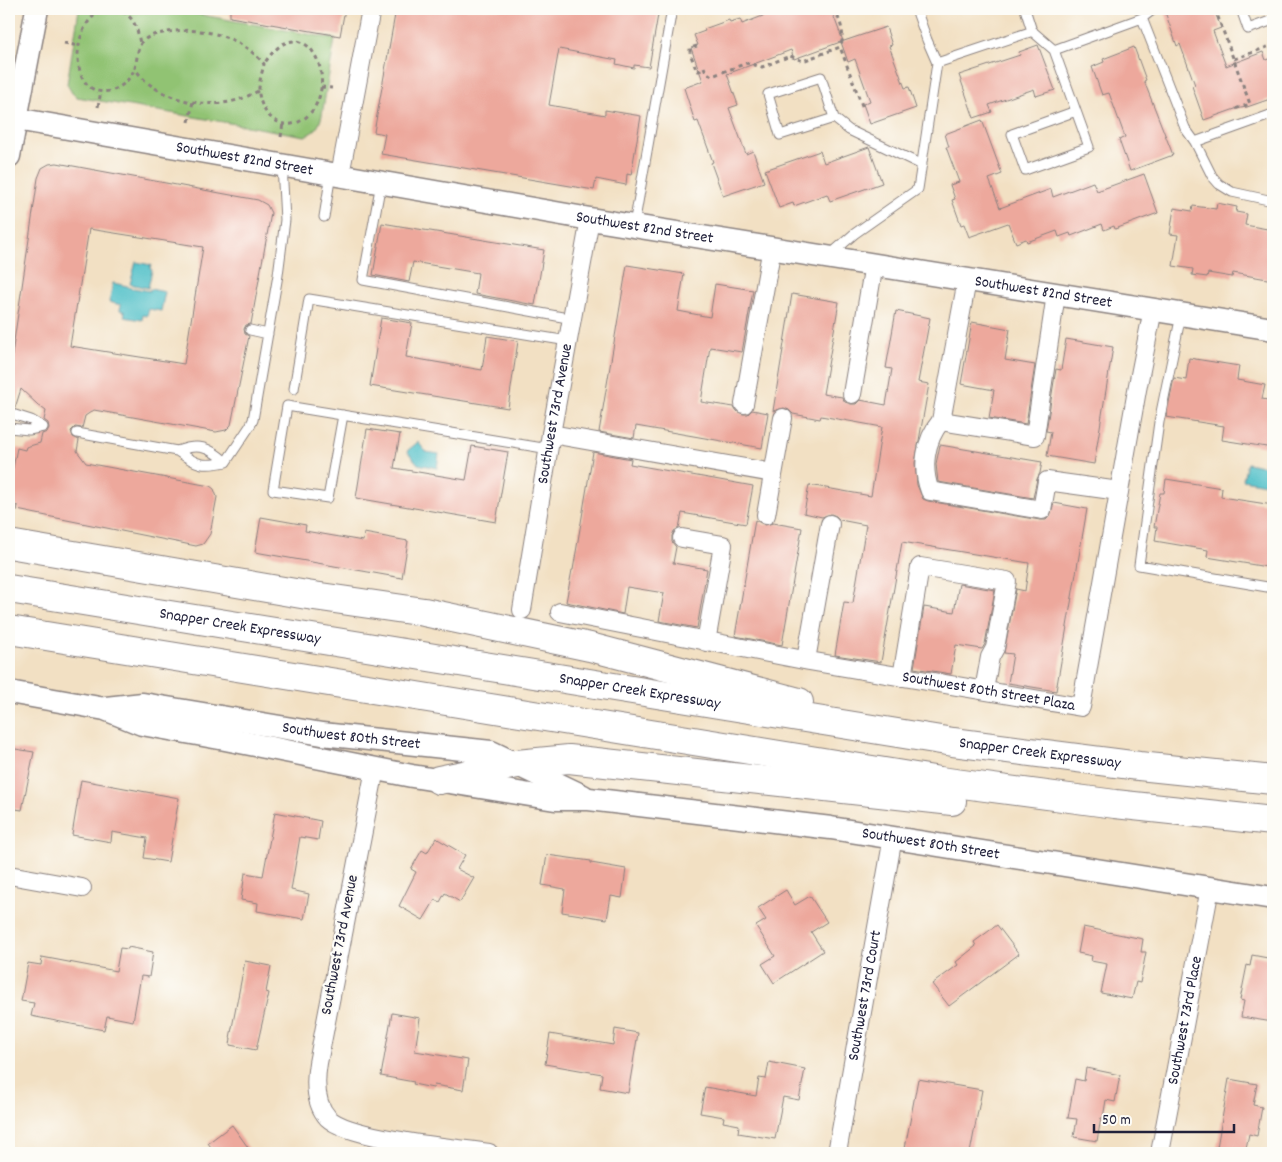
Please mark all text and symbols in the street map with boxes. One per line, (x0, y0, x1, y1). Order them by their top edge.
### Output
street label: Southwest 82nd Street (174, 136, 315, 182)
street label: Southwest 82nd Street (574, 205, 715, 250)
street label: Southwest 82nd Street (973, 270, 1114, 314)
street label: Southwest 73rd Avenue (531, 342, 579, 486)
street label: Snapper Creek Expressway (158, 602, 323, 651)
street label: Southwest 80th Street Plaza (901, 665, 1077, 717)
street label: Snapper Creek Expressway (557, 667, 723, 716)
street label: Southwest 80th Street (280, 716, 422, 756)
street label: Snapper Creek Expressway (958, 731, 1123, 775)
street label: Southwest 80th Street (860, 822, 1001, 866)
street label: Southwest 73rd Avenue (315, 873, 365, 1017)
street label: Southwest 73rd Court (842, 928, 888, 1063)
street label: Southwest 73rd Place (1162, 954, 1208, 1087)
scale bar (1094, 1102, 1234, 1134)
text: 50 m (1102, 1110, 1131, 1132)

